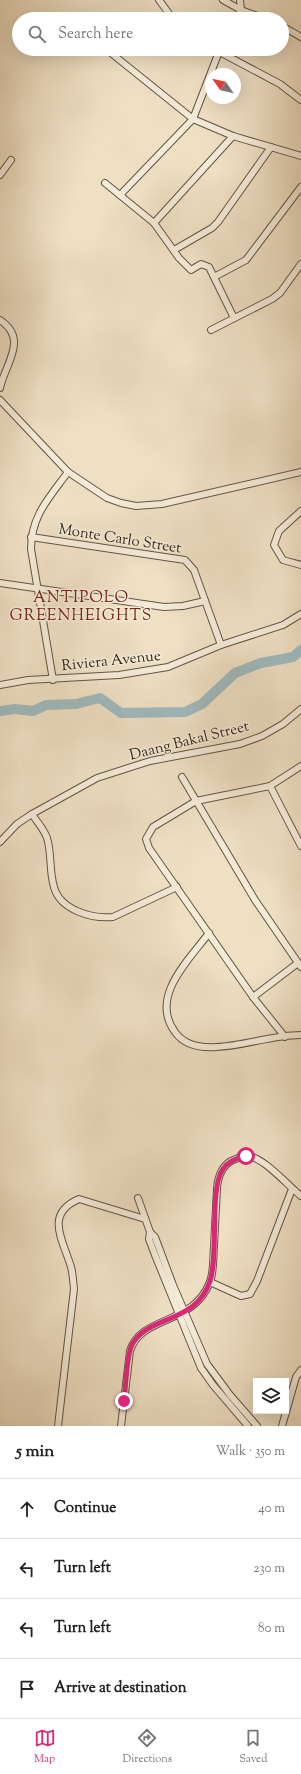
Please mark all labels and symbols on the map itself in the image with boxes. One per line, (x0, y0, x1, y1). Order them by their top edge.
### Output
north arrow (205, 68, 241, 104)
street label: Monte Carlo Street (57, 519, 183, 560)
district label: ANTIPOLO GREENHEIGHTS (10, 587, 152, 628)
street label: Riviera Avenue (60, 646, 162, 677)
street label: Daang Bakal Street (127, 716, 251, 766)
route start (237, 1147, 255, 1165)
route end (115, 1392, 133, 1410)

